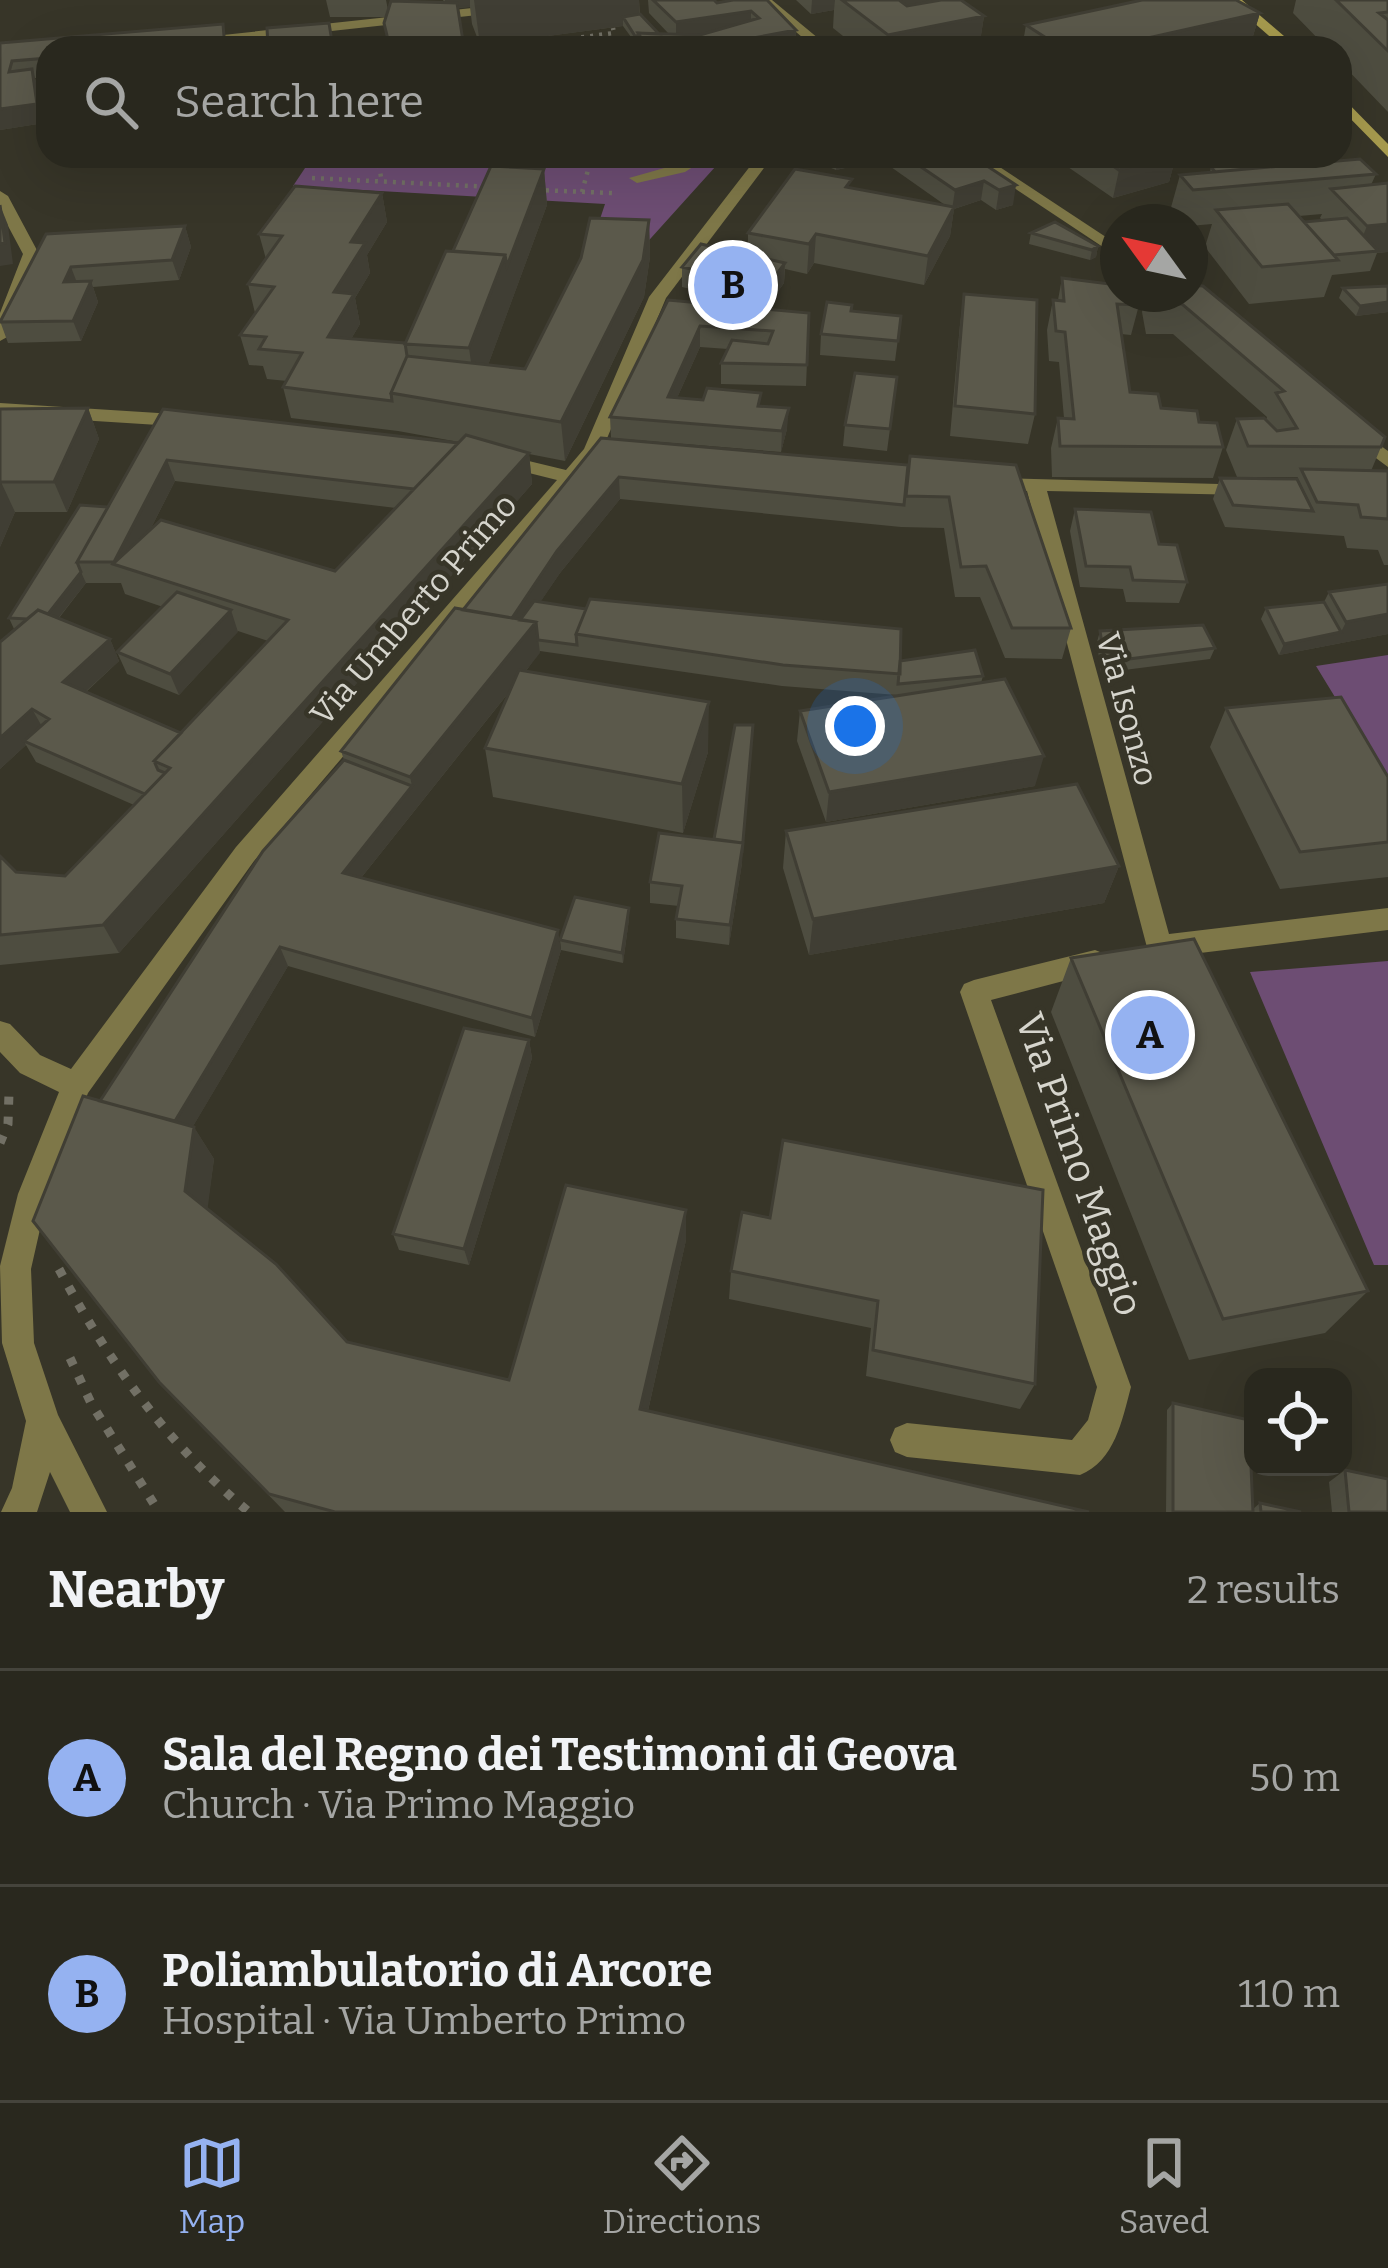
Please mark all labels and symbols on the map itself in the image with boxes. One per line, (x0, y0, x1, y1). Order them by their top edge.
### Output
north arrow (1100, 204, 1208, 312)
pin: B (694, 240, 772, 330)
street label: Via Umberto Primo (302, 486, 525, 734)
street label: Via Isonzo (1087, 628, 1167, 790)
your location (825, 696, 885, 756)
pin: A (1111, 990, 1189, 1080)
street label: Via Primo Maggio (1006, 1007, 1152, 1322)

